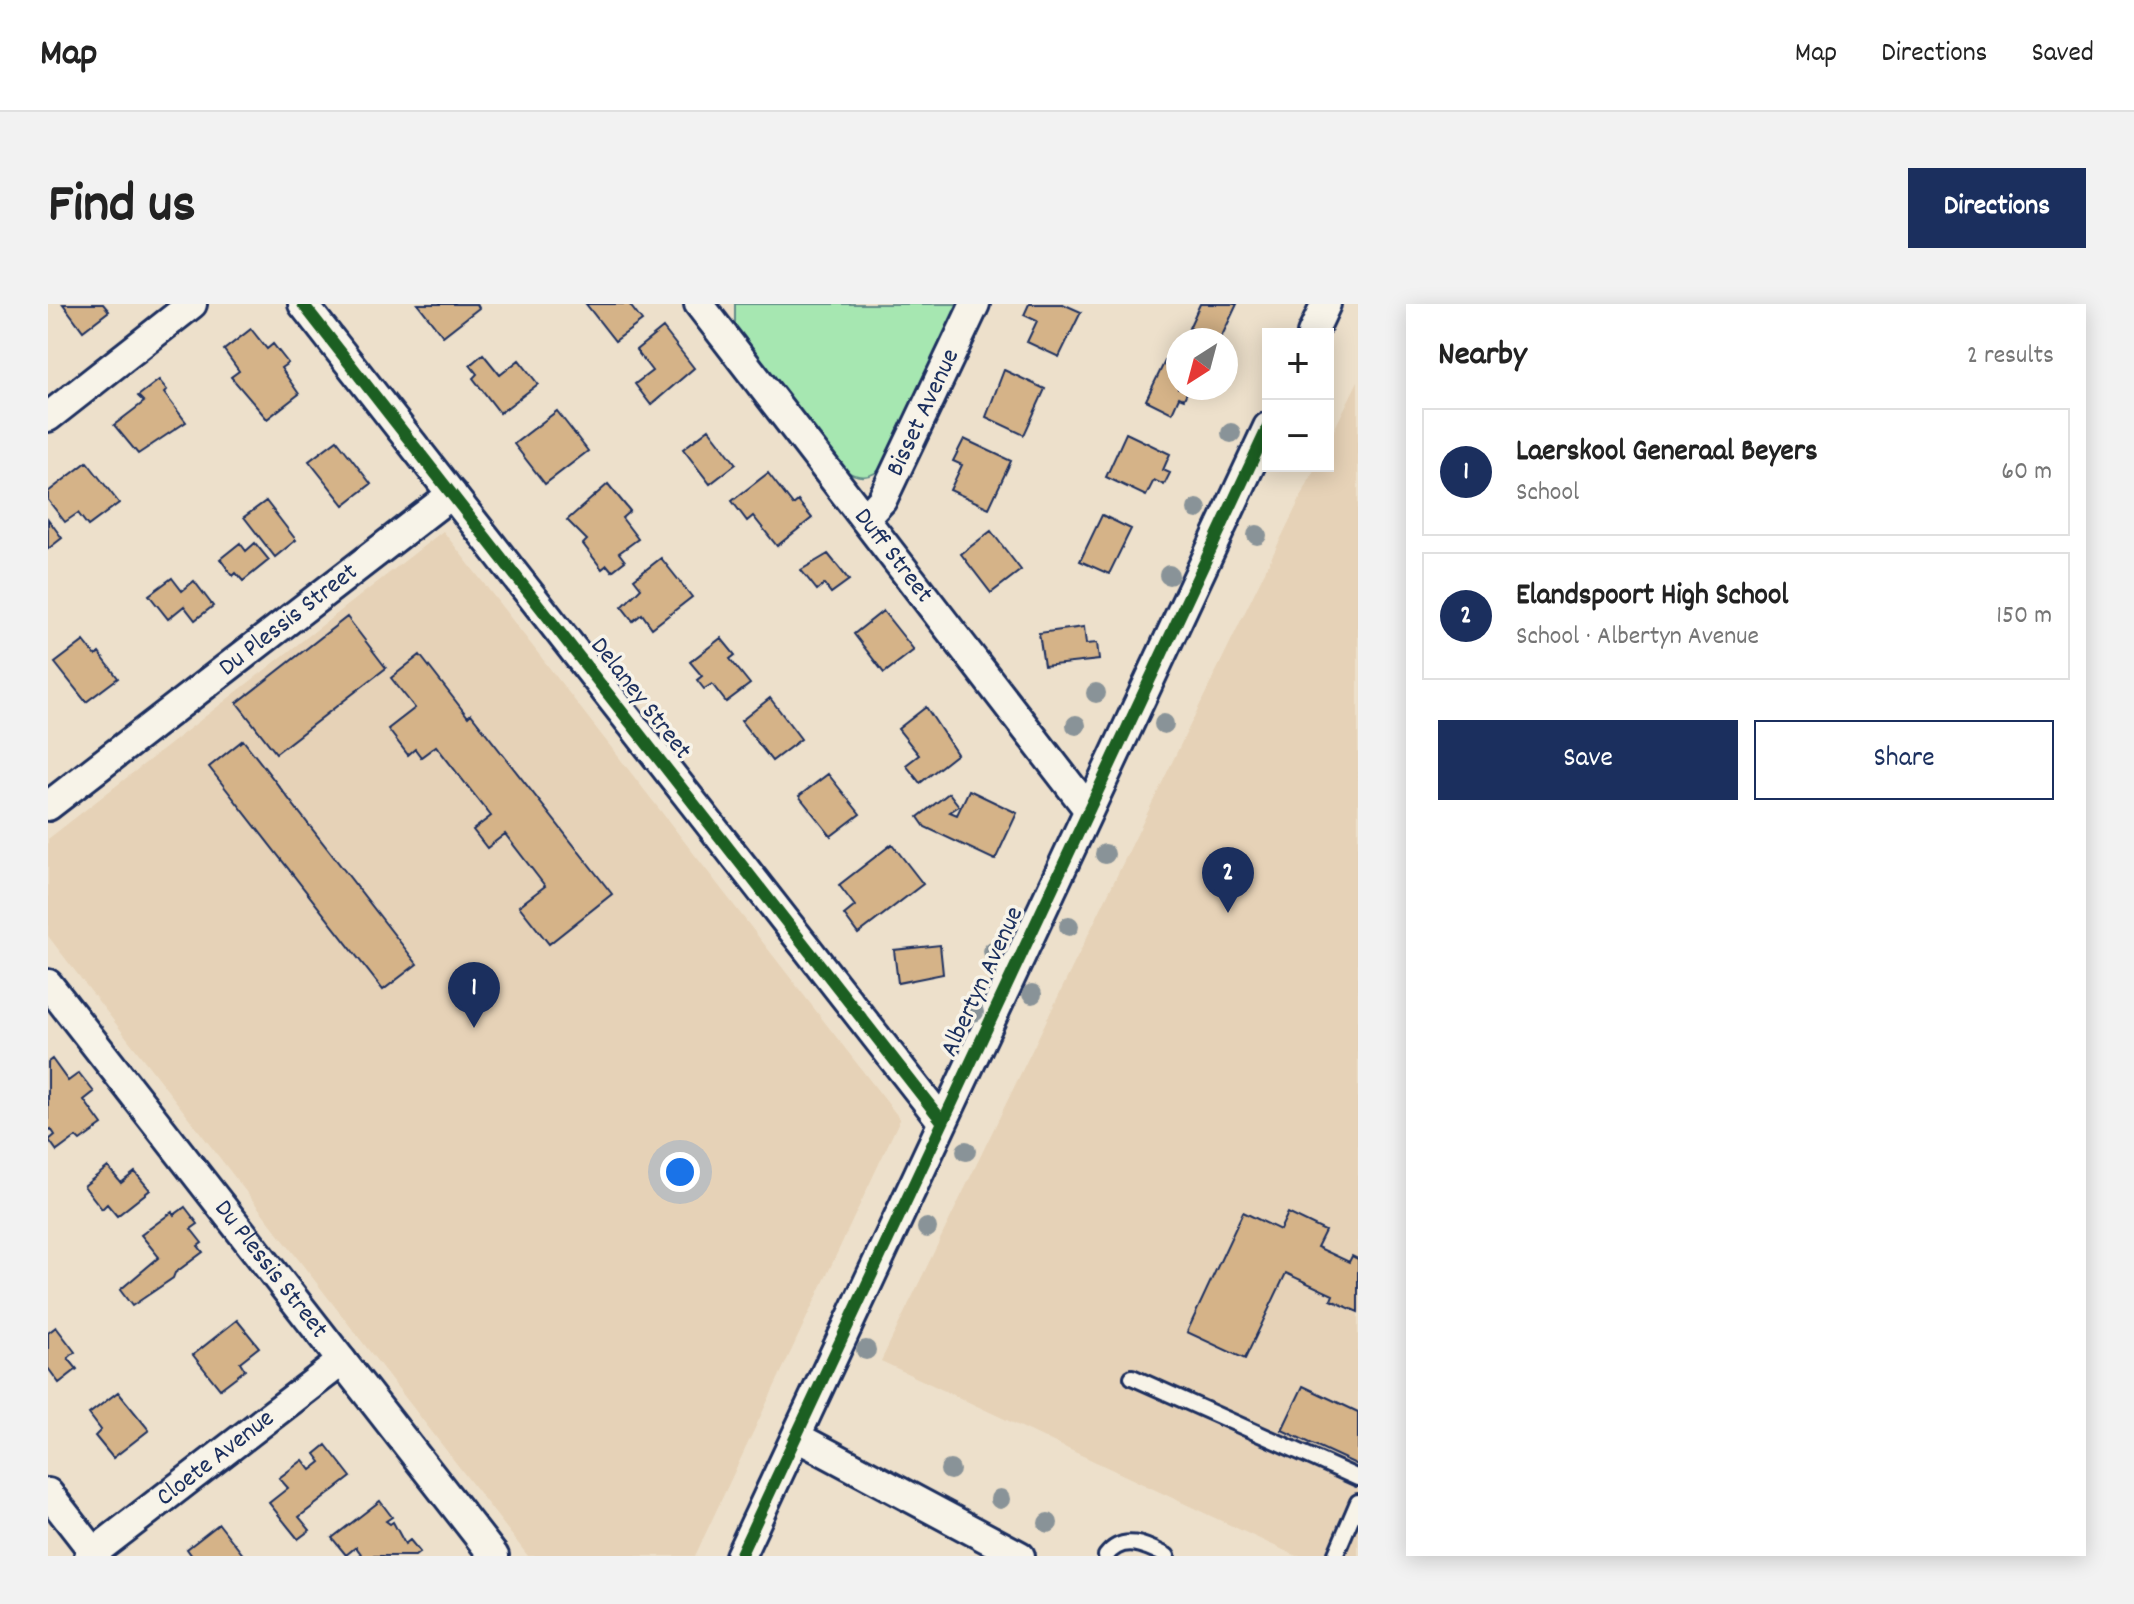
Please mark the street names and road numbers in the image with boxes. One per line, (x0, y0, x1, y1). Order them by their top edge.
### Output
street label: Bisset Avenue (877, 343, 970, 483)
street label: Duff Street (844, 500, 942, 612)
street label: Du Plessis Street (211, 554, 366, 686)
street label: Delaney Street (580, 630, 700, 768)
street label: Albertyn Avenue (932, 901, 1034, 1063)
street label: Du Plessis Street (205, 1192, 337, 1347)
street label: Cloete Avenue (149, 1401, 283, 1516)

